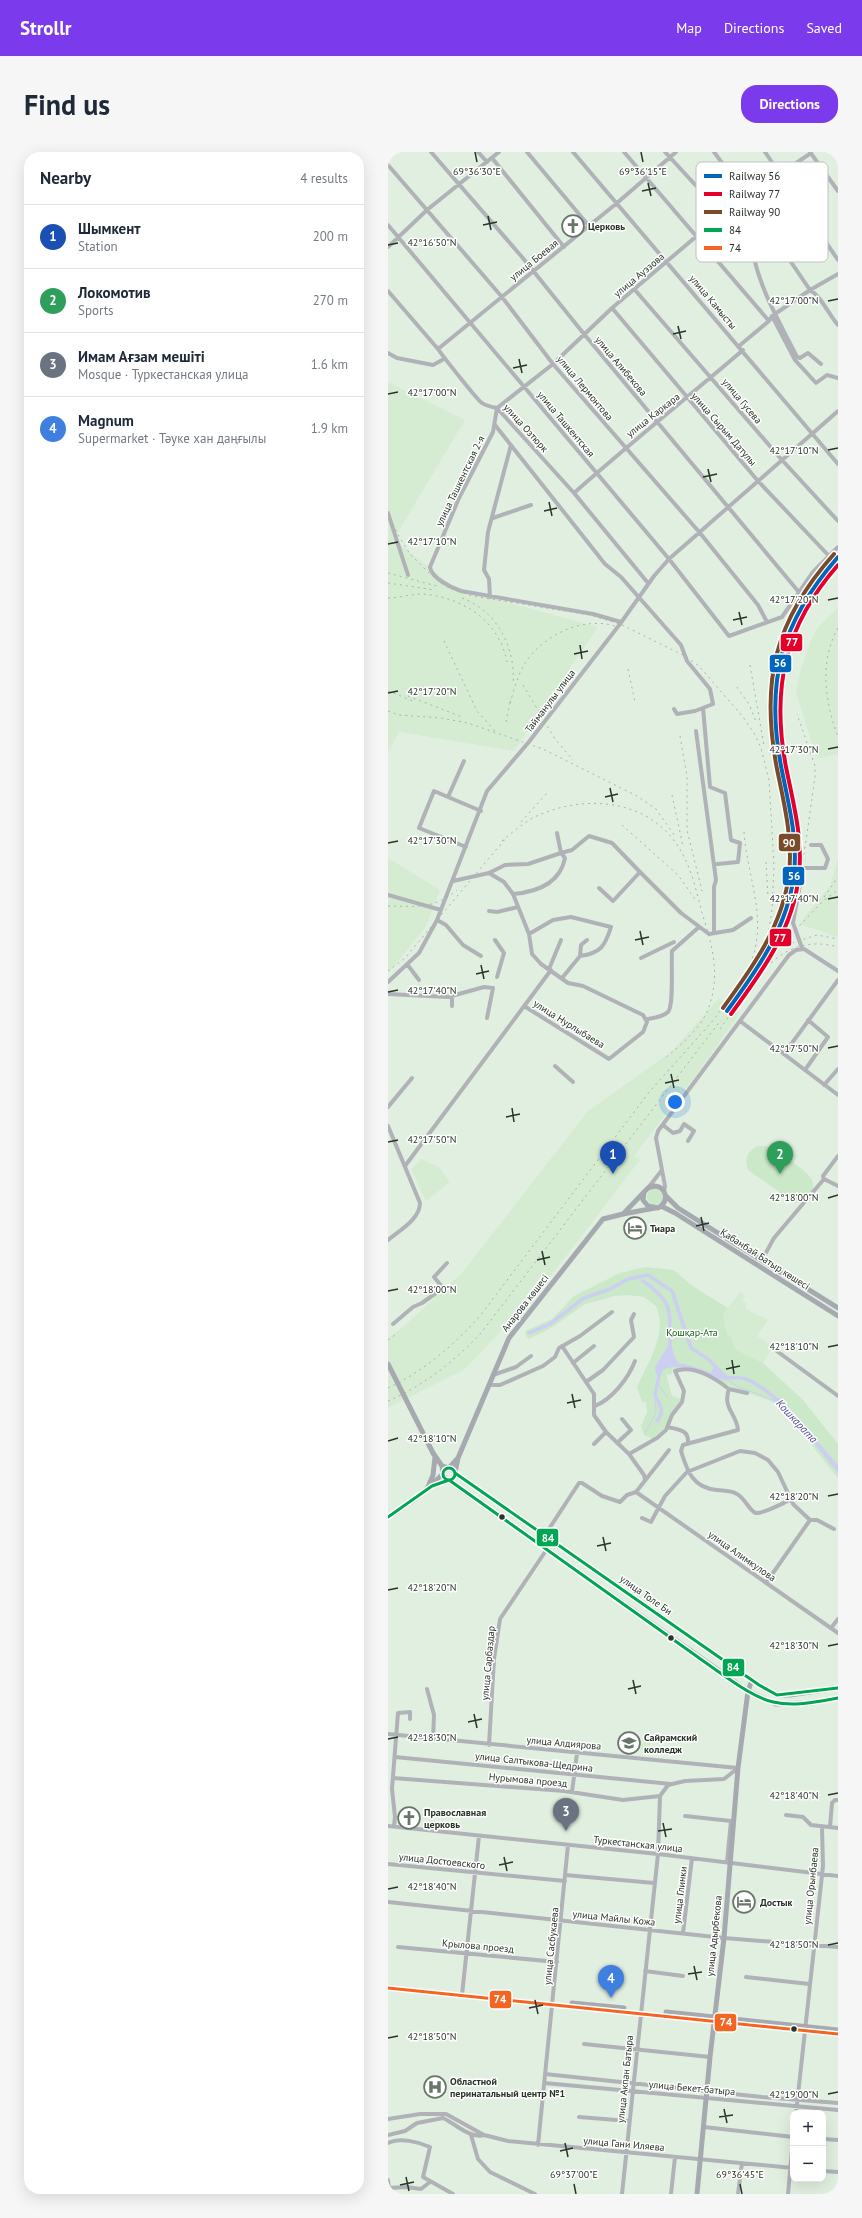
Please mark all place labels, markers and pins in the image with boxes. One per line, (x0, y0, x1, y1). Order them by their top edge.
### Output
church icon: Церковь (560, 213, 586, 239)
place label: Церковь (588, 220, 625, 233)
pin: 1 (600, 1141, 626, 1174)
pin: 2 (767, 1141, 793, 1174)
hotel icon: Тиара (622, 1215, 648, 1241)
place label: Тиара (650, 1222, 675, 1235)
unlabelled marker (497, 1512, 507, 1522)
unlabelled marker (666, 1633, 676, 1643)
school or university icon: Сайрамский колледж (616, 1730, 642, 1756)
place label: Сайрамский колледж (644, 1731, 697, 1756)
pin: 3 (553, 1798, 579, 1831)
church icon: Православная церковь (396, 1805, 422, 1831)
place label: Православная церковь (424, 1806, 486, 1831)
hotel icon: Достык (731, 1889, 757, 1915)
place label: Достык (760, 1896, 793, 1909)
pin: 4 (598, 1965, 624, 1998)
unlabelled marker (789, 2024, 799, 2034)
hospital icon: Областной перинатальный центр №1 (422, 2074, 448, 2100)
place label: Областной перинатальный центр №1 (450, 2075, 565, 2100)

